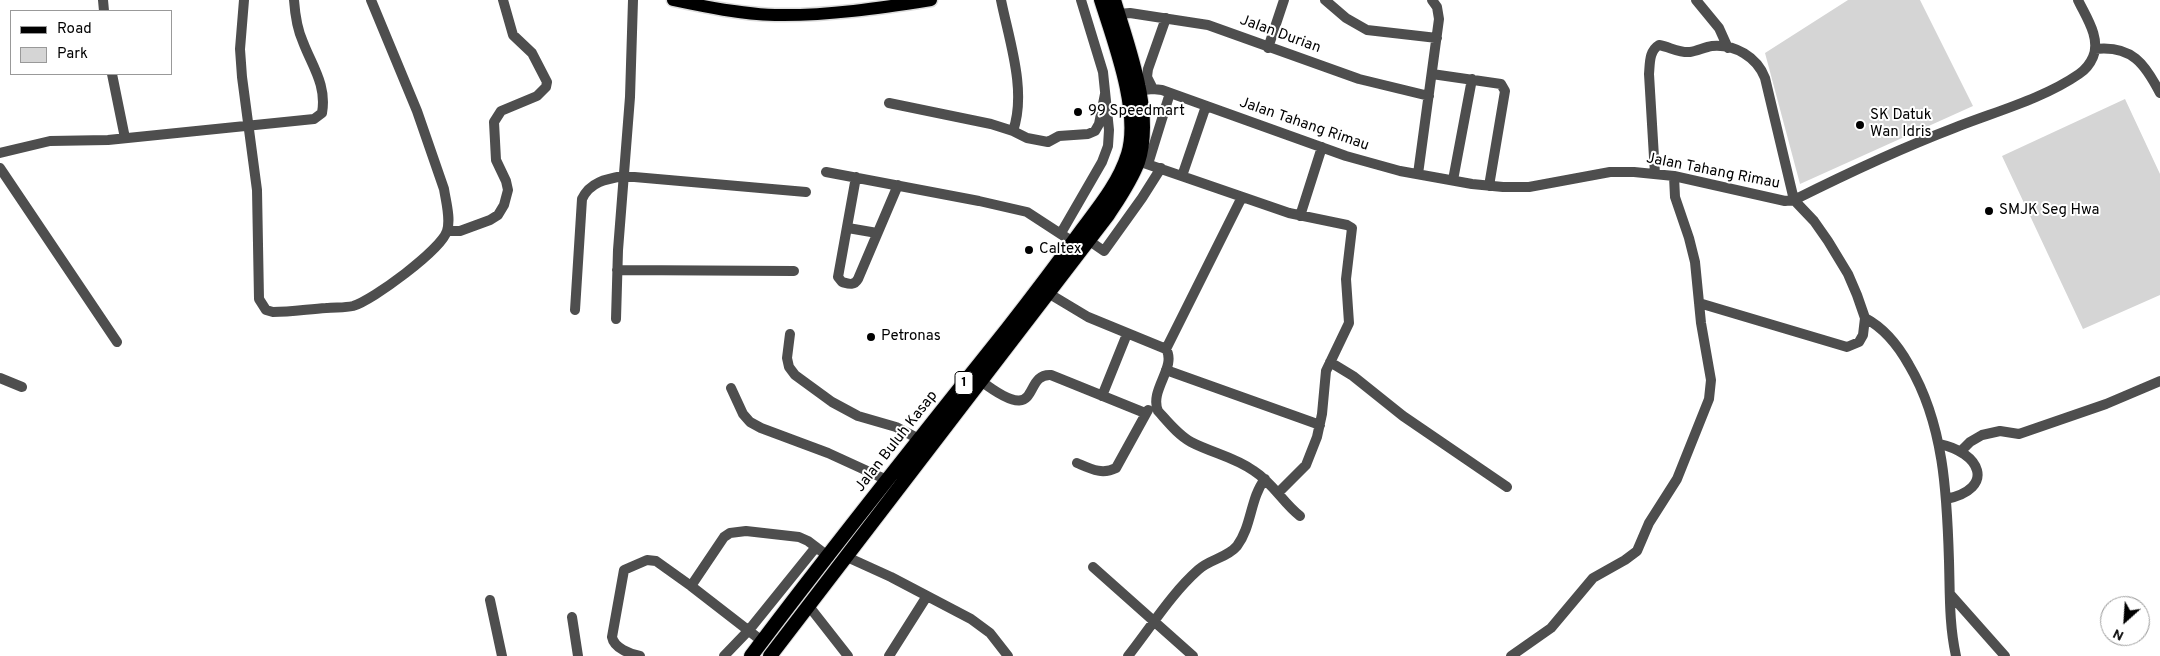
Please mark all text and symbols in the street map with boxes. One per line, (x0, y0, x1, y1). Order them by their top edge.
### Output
legend (10, 10, 172, 75)
street label: Jalan Durian (1237, 12, 1323, 58)
text: Road (57, 20, 92, 39)
text: Park (57, 45, 88, 64)
street label: Jalan Tahang Rimau (1237, 94, 1371, 156)
place label: 99 Speedmart (1088, 103, 1185, 121)
marker: 99 Speedmart (1072, 106, 1084, 118)
place label: SK Datuk Wan Idris (1870, 107, 1932, 142)
marker: SK Datuk Wan Idris (1854, 119, 1866, 131)
street label: Jalan Tahang Rimau (1645, 150, 1781, 194)
place label: SMJK Seg Hwa (1999, 202, 2099, 220)
marker: SMJK Seg Hwa (1983, 205, 1995, 217)
place label: Caltex (1039, 241, 1081, 259)
marker: Caltex (1023, 244, 1035, 256)
place label: Petronas (881, 328, 941, 346)
marker: Petronas (865, 331, 877, 343)
road number: 1 (955, 372, 973, 394)
street label: Jalan Buluh Kasap (852, 388, 942, 496)
north arrow (2100, 596, 2150, 646)
text: N (2110, 624, 2127, 644)

